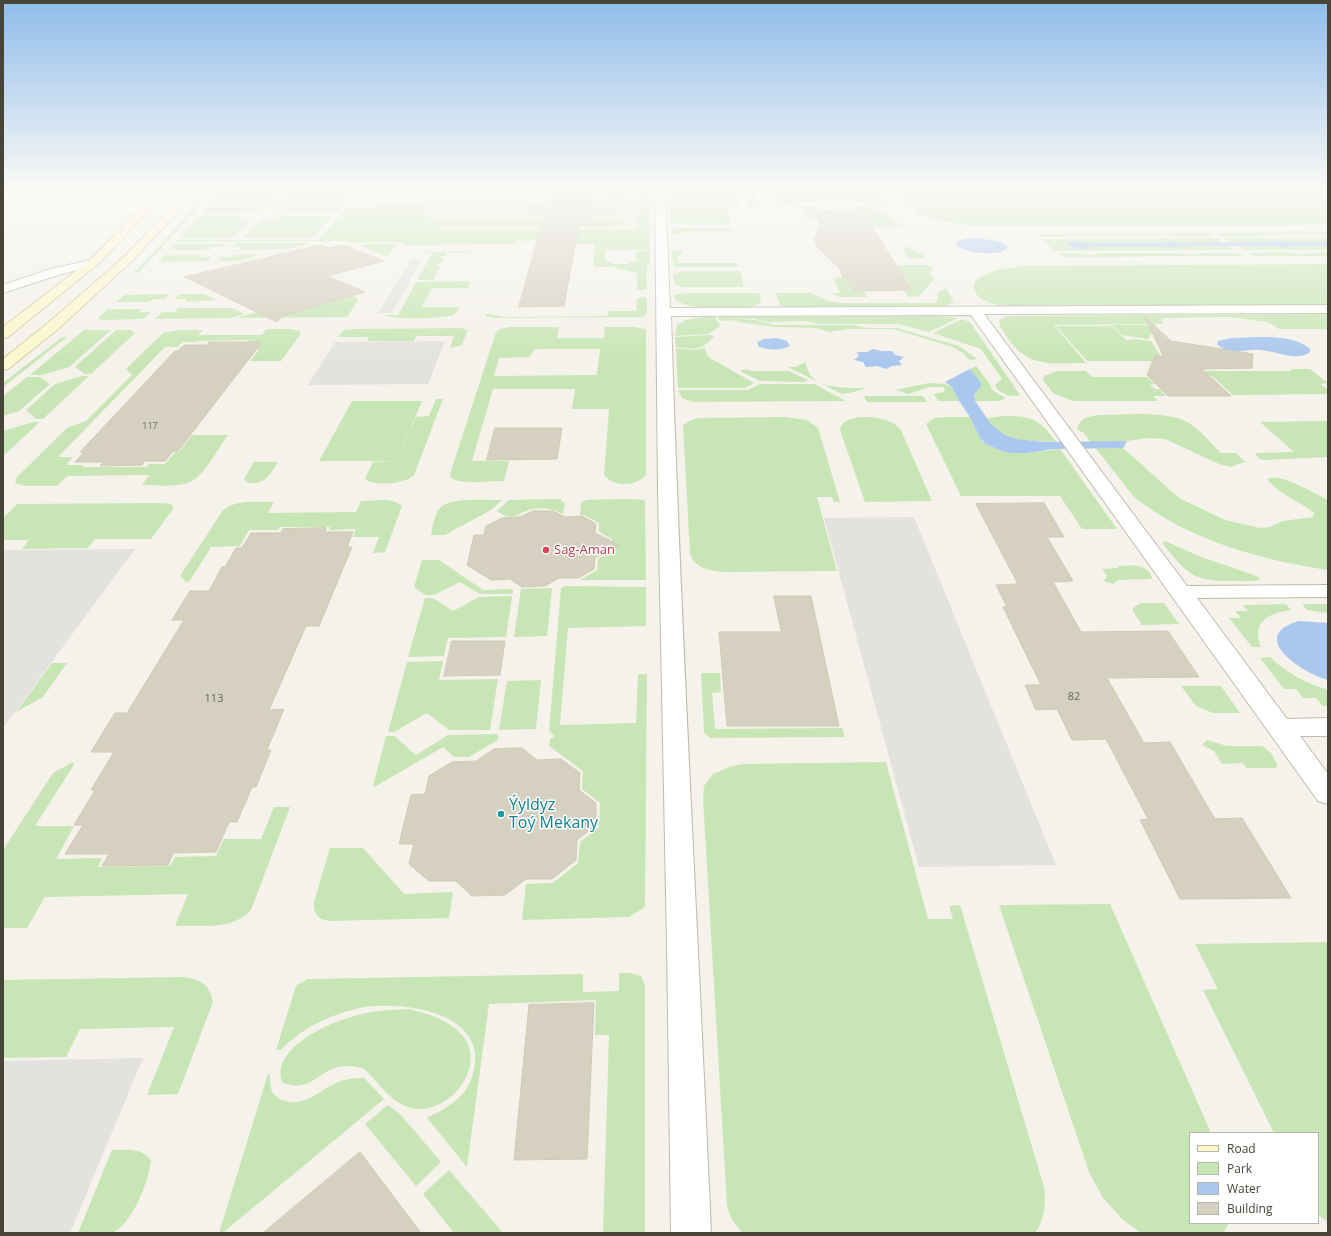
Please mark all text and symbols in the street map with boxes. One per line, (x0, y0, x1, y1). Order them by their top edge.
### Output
house number: 117 (142, 421, 158, 431)
place label: Sag-Aman (554, 542, 615, 558)
marker: Sag-Aman (541, 545, 551, 555)
house number: 82 (1068, 690, 1080, 704)
house number: 113 (205, 692, 223, 706)
place label: Ýyldyz Toý Mekany (509, 795, 598, 833)
marker: Ýyldyz Toý Mekany (496, 809, 506, 819)
legend (1189, 1132, 1319, 1224)
text: Road (1227, 1140, 1256, 1157)
text: Park (1227, 1160, 1252, 1177)
text: Water (1227, 1180, 1261, 1197)
text: Building (1227, 1200, 1272, 1217)

